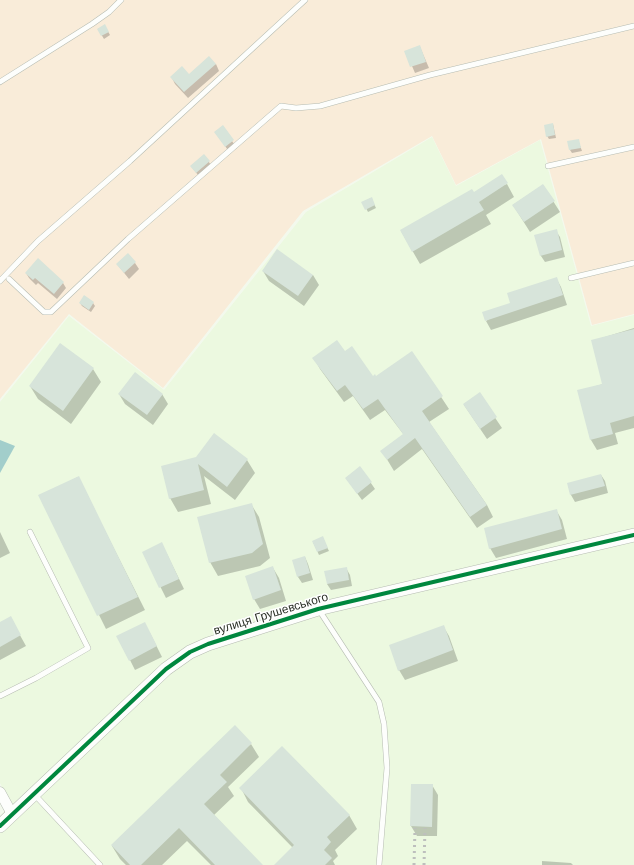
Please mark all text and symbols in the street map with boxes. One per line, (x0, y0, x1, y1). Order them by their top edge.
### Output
street label: вулиця Грушевського (212, 590, 330, 638)

